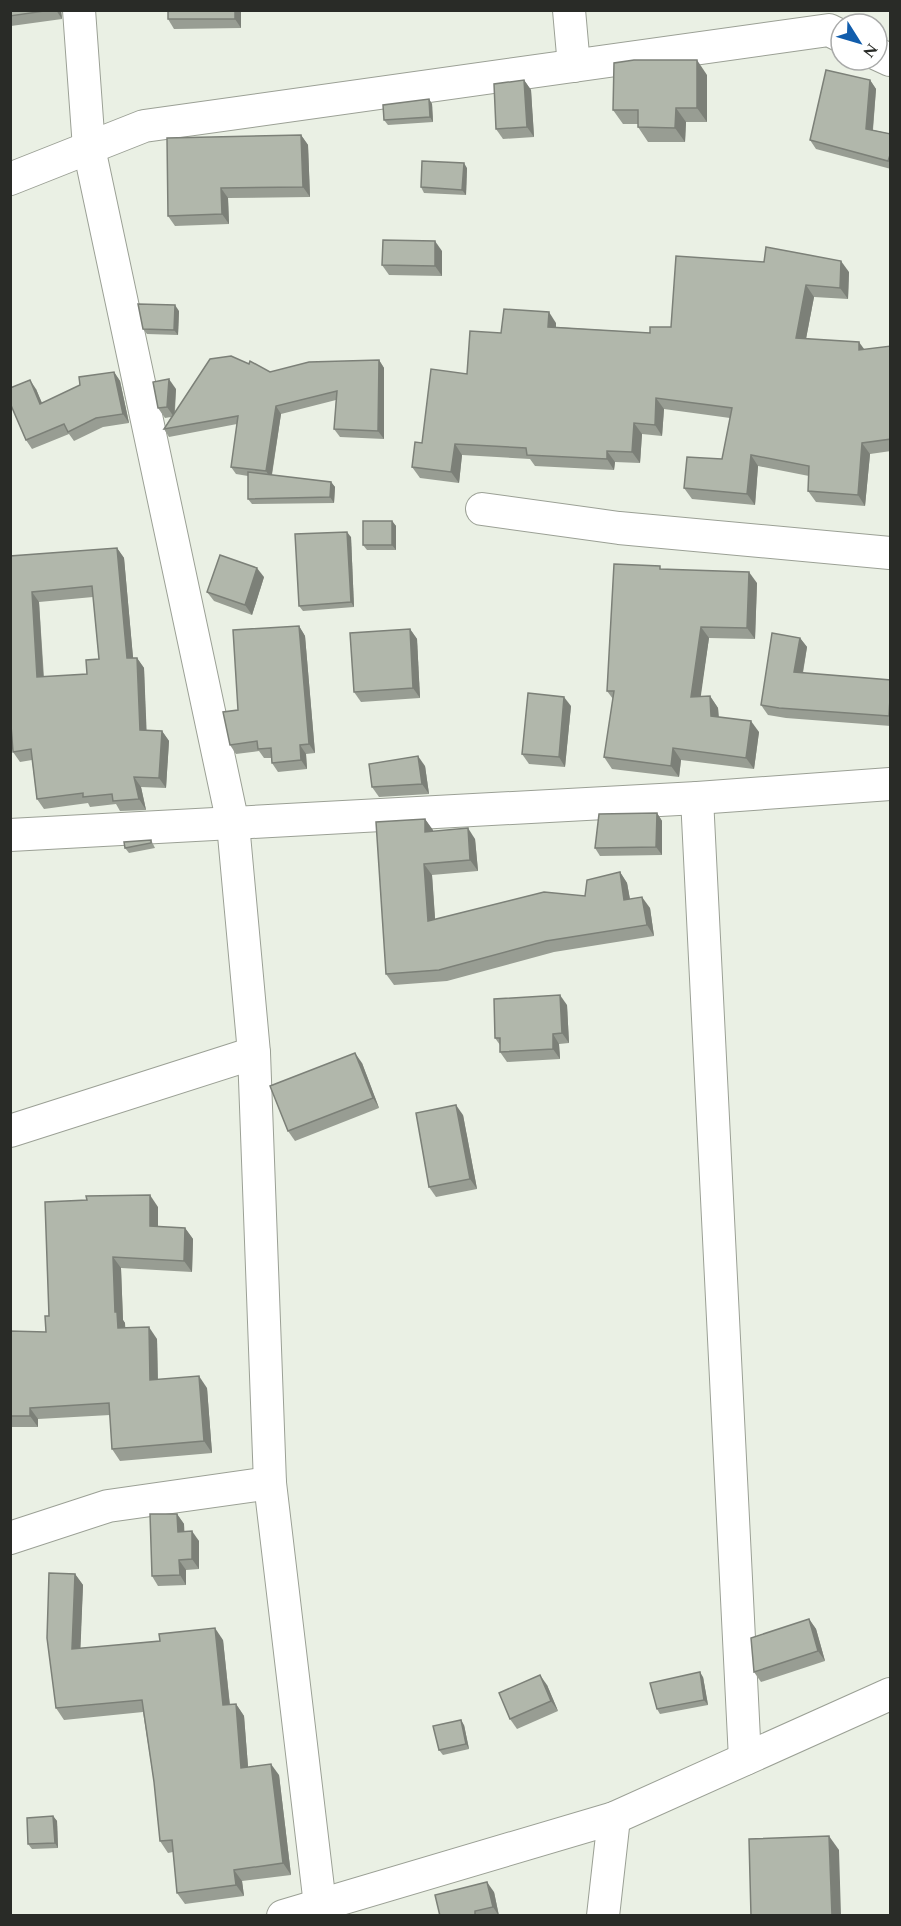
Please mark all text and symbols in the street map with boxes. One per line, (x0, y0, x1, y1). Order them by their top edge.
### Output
north arrow (829, 12, 889, 72)
text: N (857, 38, 884, 63)

